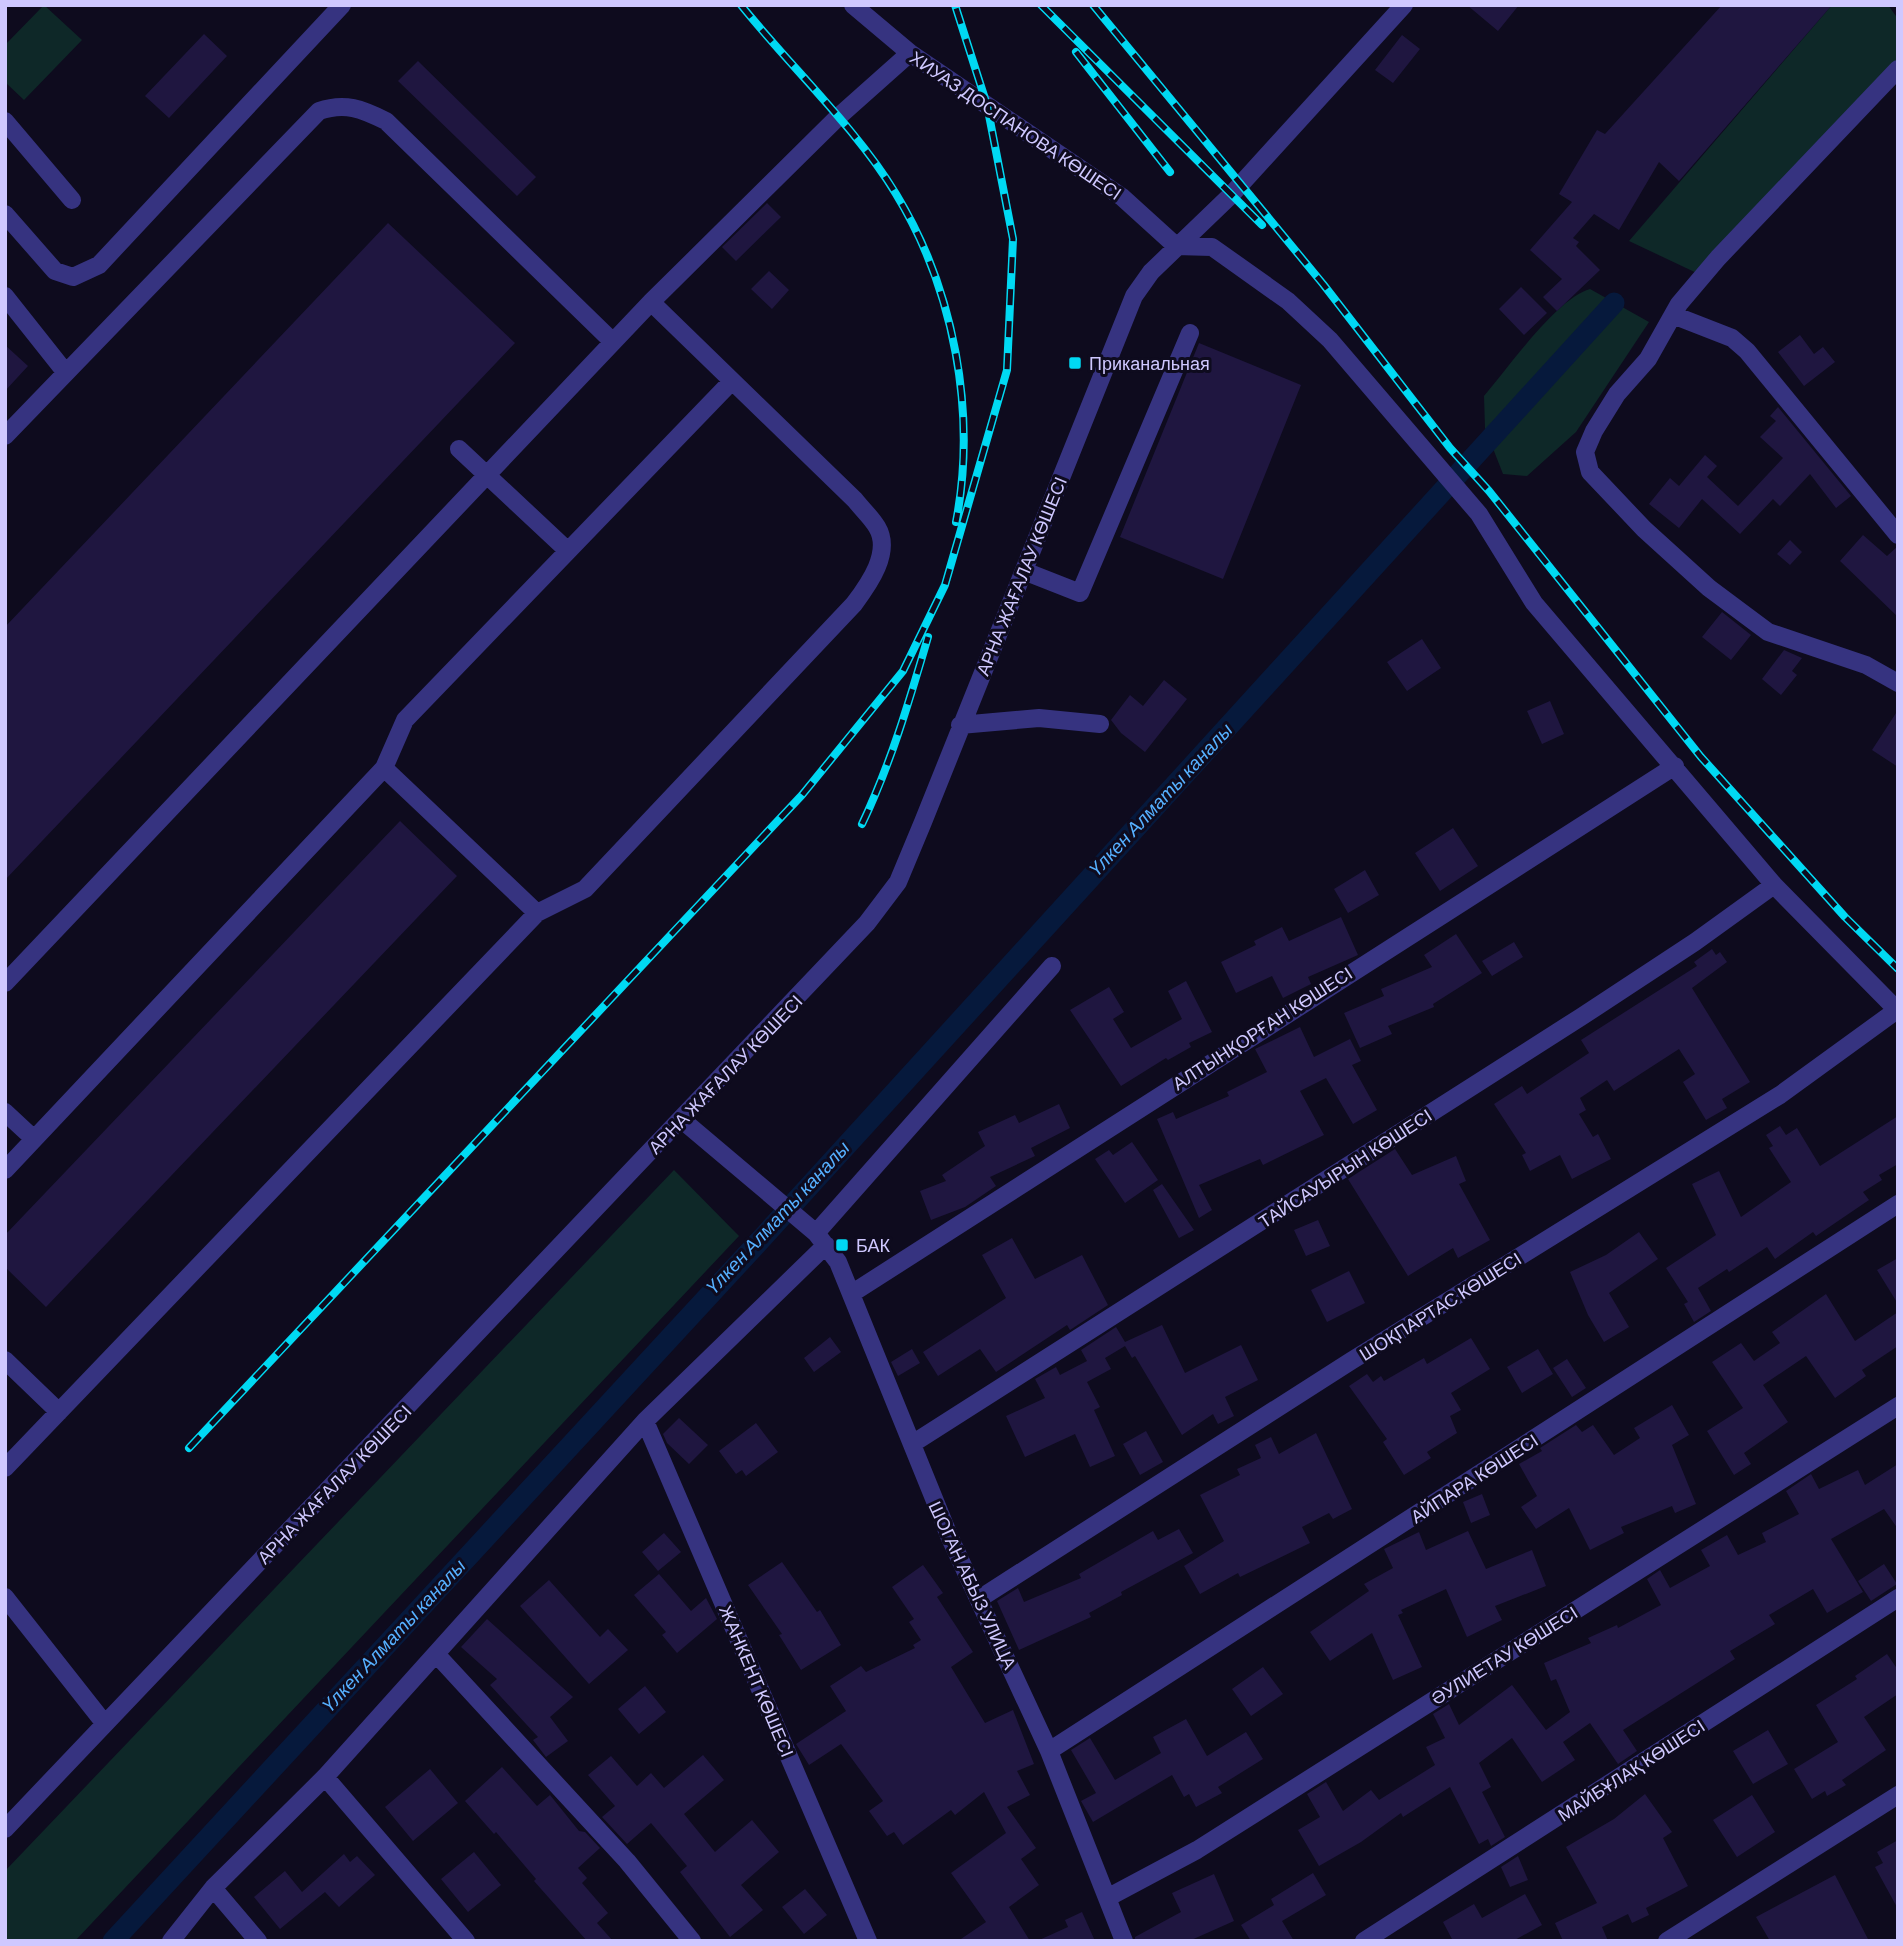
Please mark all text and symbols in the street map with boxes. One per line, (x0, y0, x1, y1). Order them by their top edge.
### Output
street label: ХИУАЗ ДОСПАНОВА КӨШЕСІ (906, 46, 1126, 204)
place label: Приканальная (1089, 352, 1210, 374)
marker: Приканальная (1067, 355, 1083, 371)
street label: АРНА ЖАҒАЛАУ КӨШЕСІ (971, 473, 1071, 679)
water label: Үлкен Алматы каналы (1083, 718, 1237, 880)
street label: АЛТЫНҚОРҒАН КӨШЕСІ (1168, 962, 1356, 1094)
street label: АРНА ЖАҒАЛАУ КӨШЕСІ (643, 990, 807, 1158)
street label: ТАЙСАУЫРЫН КӨШЕСІ (1254, 1104, 1436, 1232)
water label: Үлкен Алматы каналы (700, 1136, 854, 1298)
place label: БАК (856, 1234, 890, 1256)
marker: БАК (834, 1237, 850, 1253)
street label: ШОҚПАРТАС КӨШЕСІ (1355, 1247, 1525, 1365)
street label: АРНА ЖАҒАЛАУ КӨШЕСІ (252, 1400, 416, 1568)
street label: АЙПАРА КӨШЕСІ (1406, 1429, 1542, 1527)
street label: ШОГАН АБЫЗ УЛИЦА (924, 1498, 1022, 1672)
water label: Үлкен Алматы каналы (316, 1554, 470, 1716)
street label: ӘУЛИЕТАУ КӨШЕСІ (1427, 1601, 1581, 1709)
street label: ЖАНКЕНТ КӨШЕСІ (715, 1602, 799, 1760)
street label: МАЙБҰЛАҚ КӨШЕСІ (1553, 1714, 1709, 1826)

